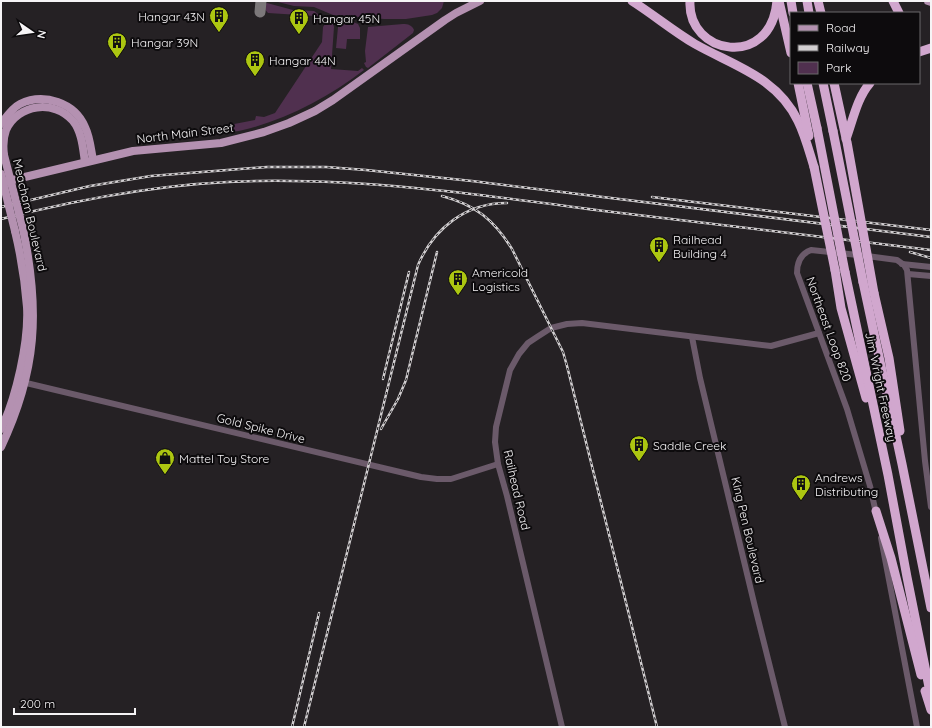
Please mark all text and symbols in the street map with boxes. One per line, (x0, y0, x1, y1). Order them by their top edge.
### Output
building icon: Hangar 43N (208, 5, 230, 33)
building icon: Hangar 45N (288, 7, 310, 35)
place label: Hangar 43N (138, 9, 205, 24)
place label: Hangar 45N (313, 11, 380, 26)
north arrow (12, 12, 52, 52)
legend (790, 12, 920, 84)
text: Road (826, 20, 856, 35)
text: N (34, 29, 49, 40)
building icon: Hangar 39N (106, 31, 128, 59)
place label: Hangar 39N (131, 35, 198, 50)
text: Railway (826, 40, 870, 55)
building icon: Hangar 44N (244, 49, 266, 77)
place label: Hangar 44N (269, 53, 336, 68)
text: Park (826, 60, 851, 75)
street label: North Main Street (136, 120, 234, 146)
street label: Meacham Boulevard (10, 157, 50, 273)
place label: Railhead Building 4 (673, 232, 727, 261)
building icon: Railhead Building 4 (648, 235, 670, 263)
place label: Americold Logistics (472, 265, 528, 294)
building icon: Americold Logistics (447, 268, 469, 296)
street label: Northeast Loop 820 (803, 275, 855, 383)
street label: Jim Wright Freeway (862, 331, 900, 443)
street label: Gold Spike Drive (215, 410, 307, 446)
building icon: Saddle Creek (628, 434, 650, 462)
place label: Saddle Creek (653, 438, 726, 453)
shop icon: Mattel Toy Store (154, 447, 176, 475)
street label: Railhead Road (500, 448, 534, 532)
place label: Mattel Toy Store (179, 451, 270, 466)
place label: Andrews Distributing (815, 470, 878, 499)
building icon: Andrews Distributing (790, 473, 812, 501)
street label: King Pen Boulevard (728, 475, 768, 585)
scale bar (14, 690, 135, 716)
text: 200 m (20, 696, 55, 711)

